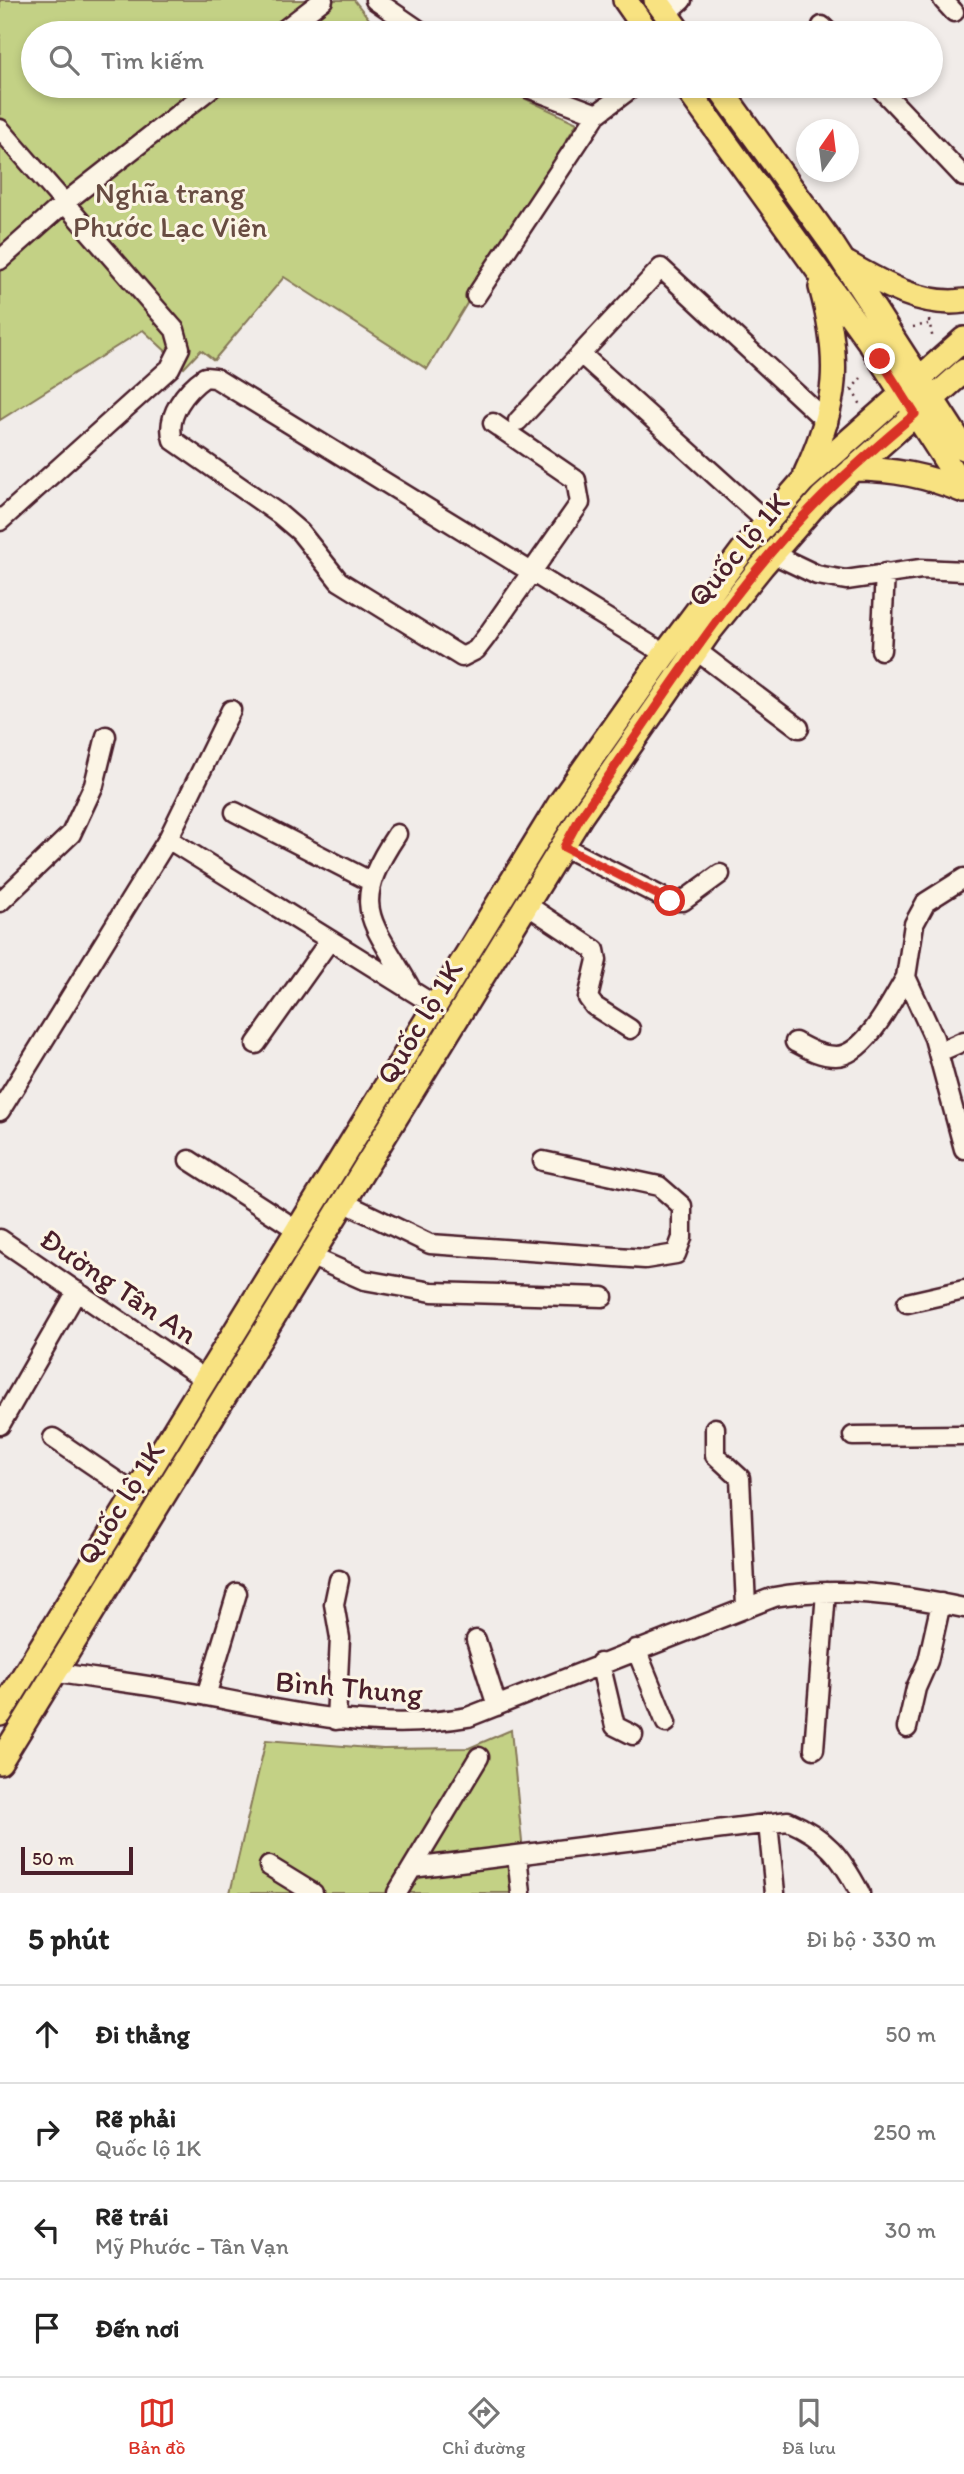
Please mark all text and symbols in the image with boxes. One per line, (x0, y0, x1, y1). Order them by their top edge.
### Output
search box (21, 21, 943, 98)
icon: search (45, 41, 83, 79)
text: Tìm kiếm (101, 44, 204, 76)
north arrow (796, 119, 859, 182)
park label: Nghĩa trang Phước Lạc Viên (73, 174, 267, 245)
route end (864, 343, 895, 374)
street label: Quốc lộ 1K (679, 484, 797, 614)
route start (654, 885, 685, 916)
street label: Quốc lộ 1K (368, 953, 470, 1091)
street label: Đường Tân An (33, 1220, 205, 1352)
street label: Quốc lộ 1K (68, 1435, 172, 1571)
street label: Bình Thung (274, 1662, 425, 1712)
scale bar (21, 1844, 133, 1876)
text: 50 m (32, 1847, 74, 1870)
text: 5 phút (28, 1920, 110, 1957)
text: Đi bộ · 330 m (806, 1925, 936, 1953)
icon: ahead (28, 2015, 66, 2053)
text: Đi thẳng (95, 2018, 190, 2050)
text: 50 m (885, 2020, 936, 2048)
text: Rẽ phải (95, 2102, 176, 2134)
icon: right (28, 2113, 66, 2151)
text: 250 m (873, 2118, 936, 2146)
text: Quốc lộ 1K (95, 2134, 201, 2162)
text: Rẽ trái (95, 2200, 169, 2232)
icon: left (28, 2211, 66, 2249)
text: 30 m (885, 2216, 936, 2244)
text: Mỹ Phước - Tân Vạn (95, 2232, 289, 2260)
icon: arrive (28, 2309, 66, 2347)
text: Đến nơi (95, 2312, 180, 2344)
tab: Bản đồ (128, 2394, 186, 2459)
tab: Chỉ đường (442, 2394, 525, 2459)
tab: Đã lưu (782, 2394, 836, 2459)

